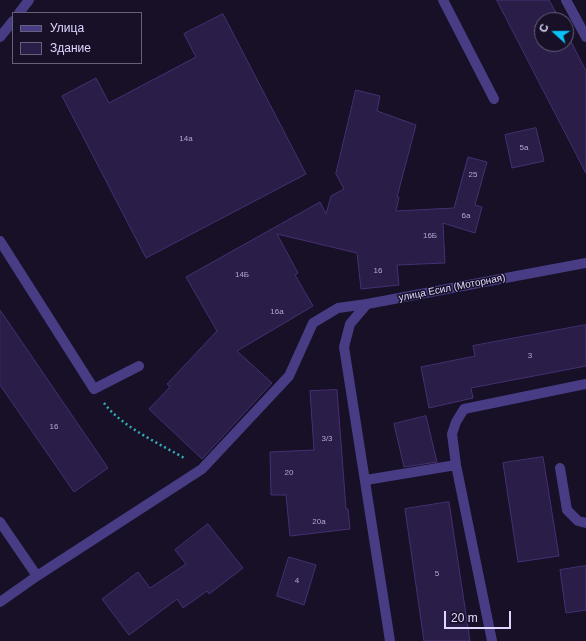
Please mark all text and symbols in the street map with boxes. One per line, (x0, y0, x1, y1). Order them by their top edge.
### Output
legend (12, 12, 142, 64)
north arrow (534, 12, 574, 52)
text: Улица (50, 21, 84, 35)
text: С (537, 22, 551, 34)
text: Здание (50, 41, 91, 55)
house number: 14а (179, 134, 193, 144)
house number: 5а (520, 143, 528, 153)
house number: 25 (469, 170, 477, 180)
house number: 6а (462, 211, 470, 221)
house number: 16Б (423, 231, 437, 241)
house number: 16 (374, 266, 382, 276)
house number: 14Б (235, 270, 249, 280)
street label: улица Есил (Моторная) (398, 272, 506, 304)
house number: 16а (270, 307, 284, 317)
house number: 3 (528, 351, 532, 361)
house number: 16 (50, 422, 58, 432)
house number: 3/3 (321, 434, 333, 444)
house number: 20 (285, 468, 293, 478)
house number: 20а (312, 517, 326, 527)
house number: 5 (435, 569, 439, 579)
house number: 4 (295, 576, 299, 586)
scale bar (446, 603, 513, 629)
text: 20 m (451, 611, 478, 625)

